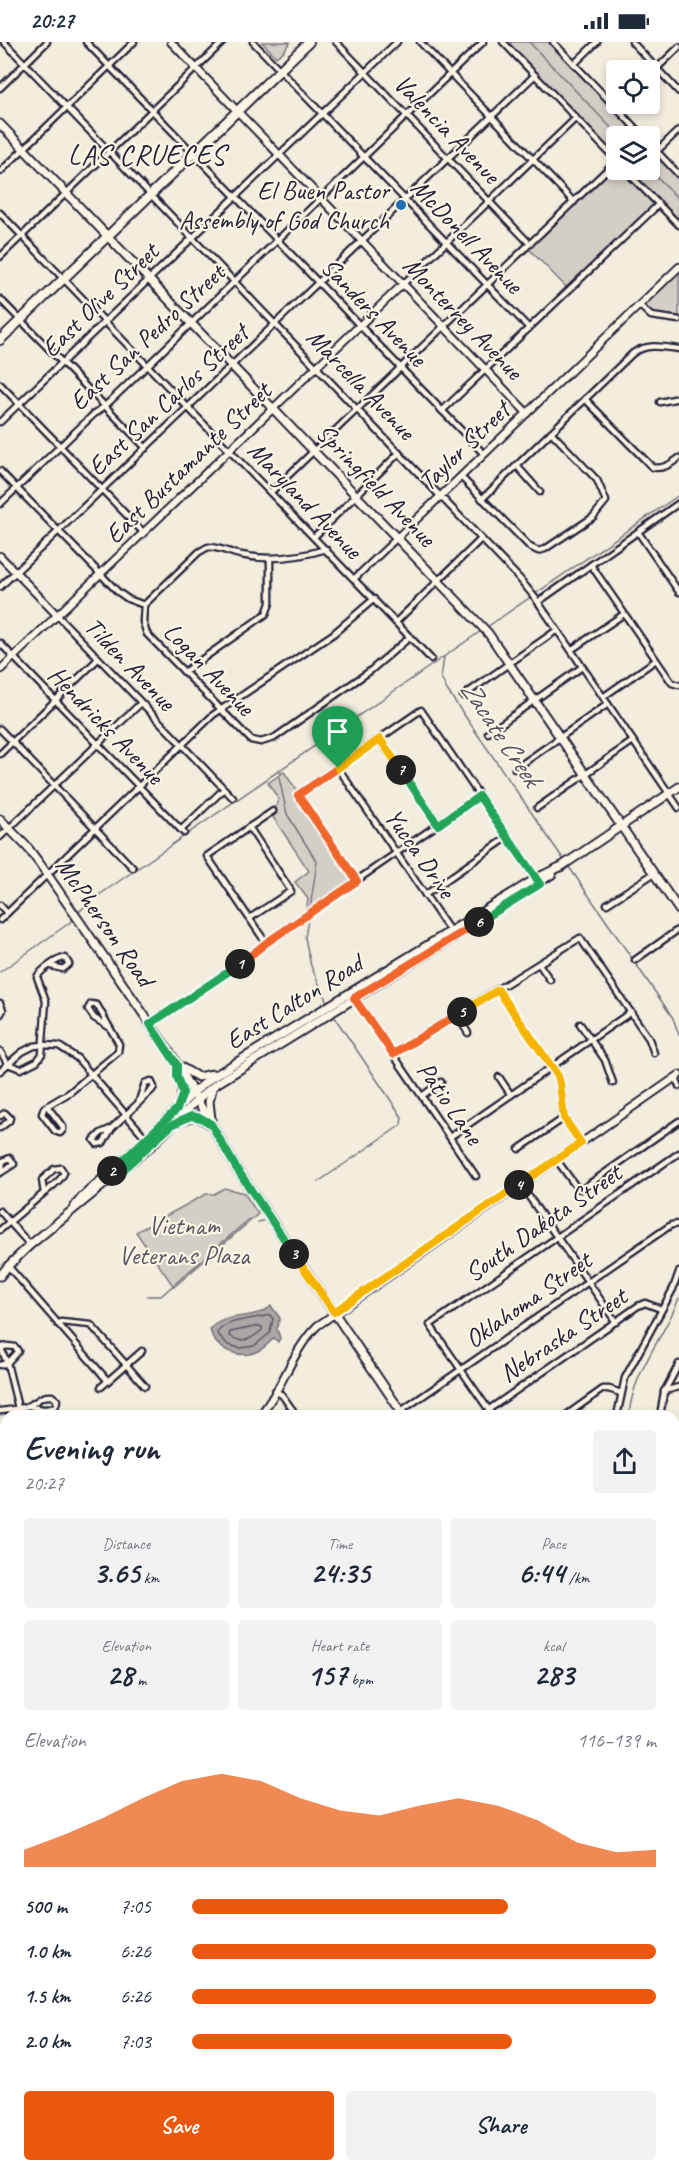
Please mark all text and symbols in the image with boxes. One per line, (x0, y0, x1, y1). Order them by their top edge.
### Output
text: 20:27 (30, 7, 74, 35)
map controls (606, 60, 660, 180)
button: locate (606, 60, 660, 114)
street label: Valencia Avenue (387, 67, 509, 192)
button: layers (606, 126, 660, 180)
district label: LAS CRUECES (68, 137, 230, 172)
street label: McDonell Avenue (404, 172, 531, 302)
place label: El Buen Pastor Assembly of God Church (179, 174, 391, 237)
marker: El Buen Pastor Assembly of God Church (394, 198, 408, 212)
street label: East Olive Street (34, 234, 167, 364)
street label: Monterrey Avenue (396, 249, 531, 388)
street label: Sanders Avenue (314, 251, 435, 374)
street label: East San Pedro Street (62, 255, 233, 418)
street label: East San Carlos Street (81, 315, 258, 483)
street label: Marcella Avenue (300, 321, 423, 448)
street label: East Bustamante Street (98, 374, 280, 551)
street label: Taylor Street (411, 392, 519, 498)
street label: Springfield Avenue (309, 416, 444, 555)
street label: Maryland Avenue (241, 434, 370, 567)
street label: Tilden Avenue (77, 610, 184, 719)
street label: Logan Avenue (156, 615, 263, 724)
street label: Hendricks Avenue (41, 659, 172, 793)
water label: Zacate Creek (453, 674, 551, 796)
pin (312, 706, 363, 768)
icon: arrive (321, 715, 354, 748)
pin: 7 (386, 755, 416, 785)
text: 7 (397, 760, 405, 780)
street label: Yucca Drive (377, 802, 464, 907)
street label: McPherson Road (48, 851, 164, 996)
pin: 6 (464, 907, 494, 937)
text: 6 (475, 912, 483, 932)
street label: East Calton Road (219, 945, 372, 1057)
pin: 1 (225, 949, 255, 979)
text: 1 (236, 954, 244, 974)
pin: 5 (447, 997, 477, 1027)
text: 5 (459, 1002, 465, 1022)
street label: Patio Lane (410, 1055, 491, 1152)
street label: South Dakota Street (458, 1155, 630, 1289)
pin: 2 (97, 1156, 127, 1186)
text: 2 (108, 1161, 116, 1181)
pin: 4 (504, 1170, 534, 1200)
text: 4 (515, 1175, 523, 1195)
park label: Vietnam Veterans Plaza (119, 1209, 251, 1272)
pin: 3 (279, 1239, 309, 1269)
street label: Oklahoma Street (458, 1243, 600, 1356)
text: 3 (290, 1244, 298, 1264)
street label: Nebraska Street (493, 1279, 635, 1390)
text: Evening run (24, 1427, 159, 1469)
button: share (593, 1430, 656, 1493)
text: 20:27 (24, 1471, 64, 1496)
text: Distance (102, 1534, 150, 1554)
text: Time (328, 1534, 352, 1554)
text: Pace (541, 1534, 566, 1554)
text: 3.65 (93, 1554, 140, 1592)
text: 24:35 (310, 1554, 370, 1592)
text: 6:44 (518, 1554, 565, 1592)
text: km (140, 1568, 159, 1588)
text: /km (565, 1568, 590, 1588)
text: Elevation (102, 1636, 151, 1656)
text: Heart rate (311, 1636, 369, 1656)
text: kcal (543, 1636, 564, 1656)
text: 28 (106, 1656, 133, 1694)
text: 157 (307, 1656, 347, 1694)
text: 283 (533, 1656, 574, 1694)
text: m (133, 1670, 146, 1690)
text: bpm (347, 1670, 373, 1690)
text: Elevation (24, 1728, 86, 1753)
text: 116–139 m (577, 1728, 656, 1753)
text: 500 m (24, 1894, 67, 1919)
text: 7:05 (120, 1894, 151, 1919)
text: 1.0 km (24, 1939, 71, 1964)
text: 6:26 (120, 1939, 151, 1964)
text: 1.5 km (24, 1984, 70, 2009)
text: 6:26 (120, 1984, 151, 2009)
text: 2.0 km (24, 2029, 71, 2054)
text: 7:03 (120, 2029, 151, 2054)
button: Save (24, 2091, 334, 2160)
button: Share (346, 2091, 656, 2160)

